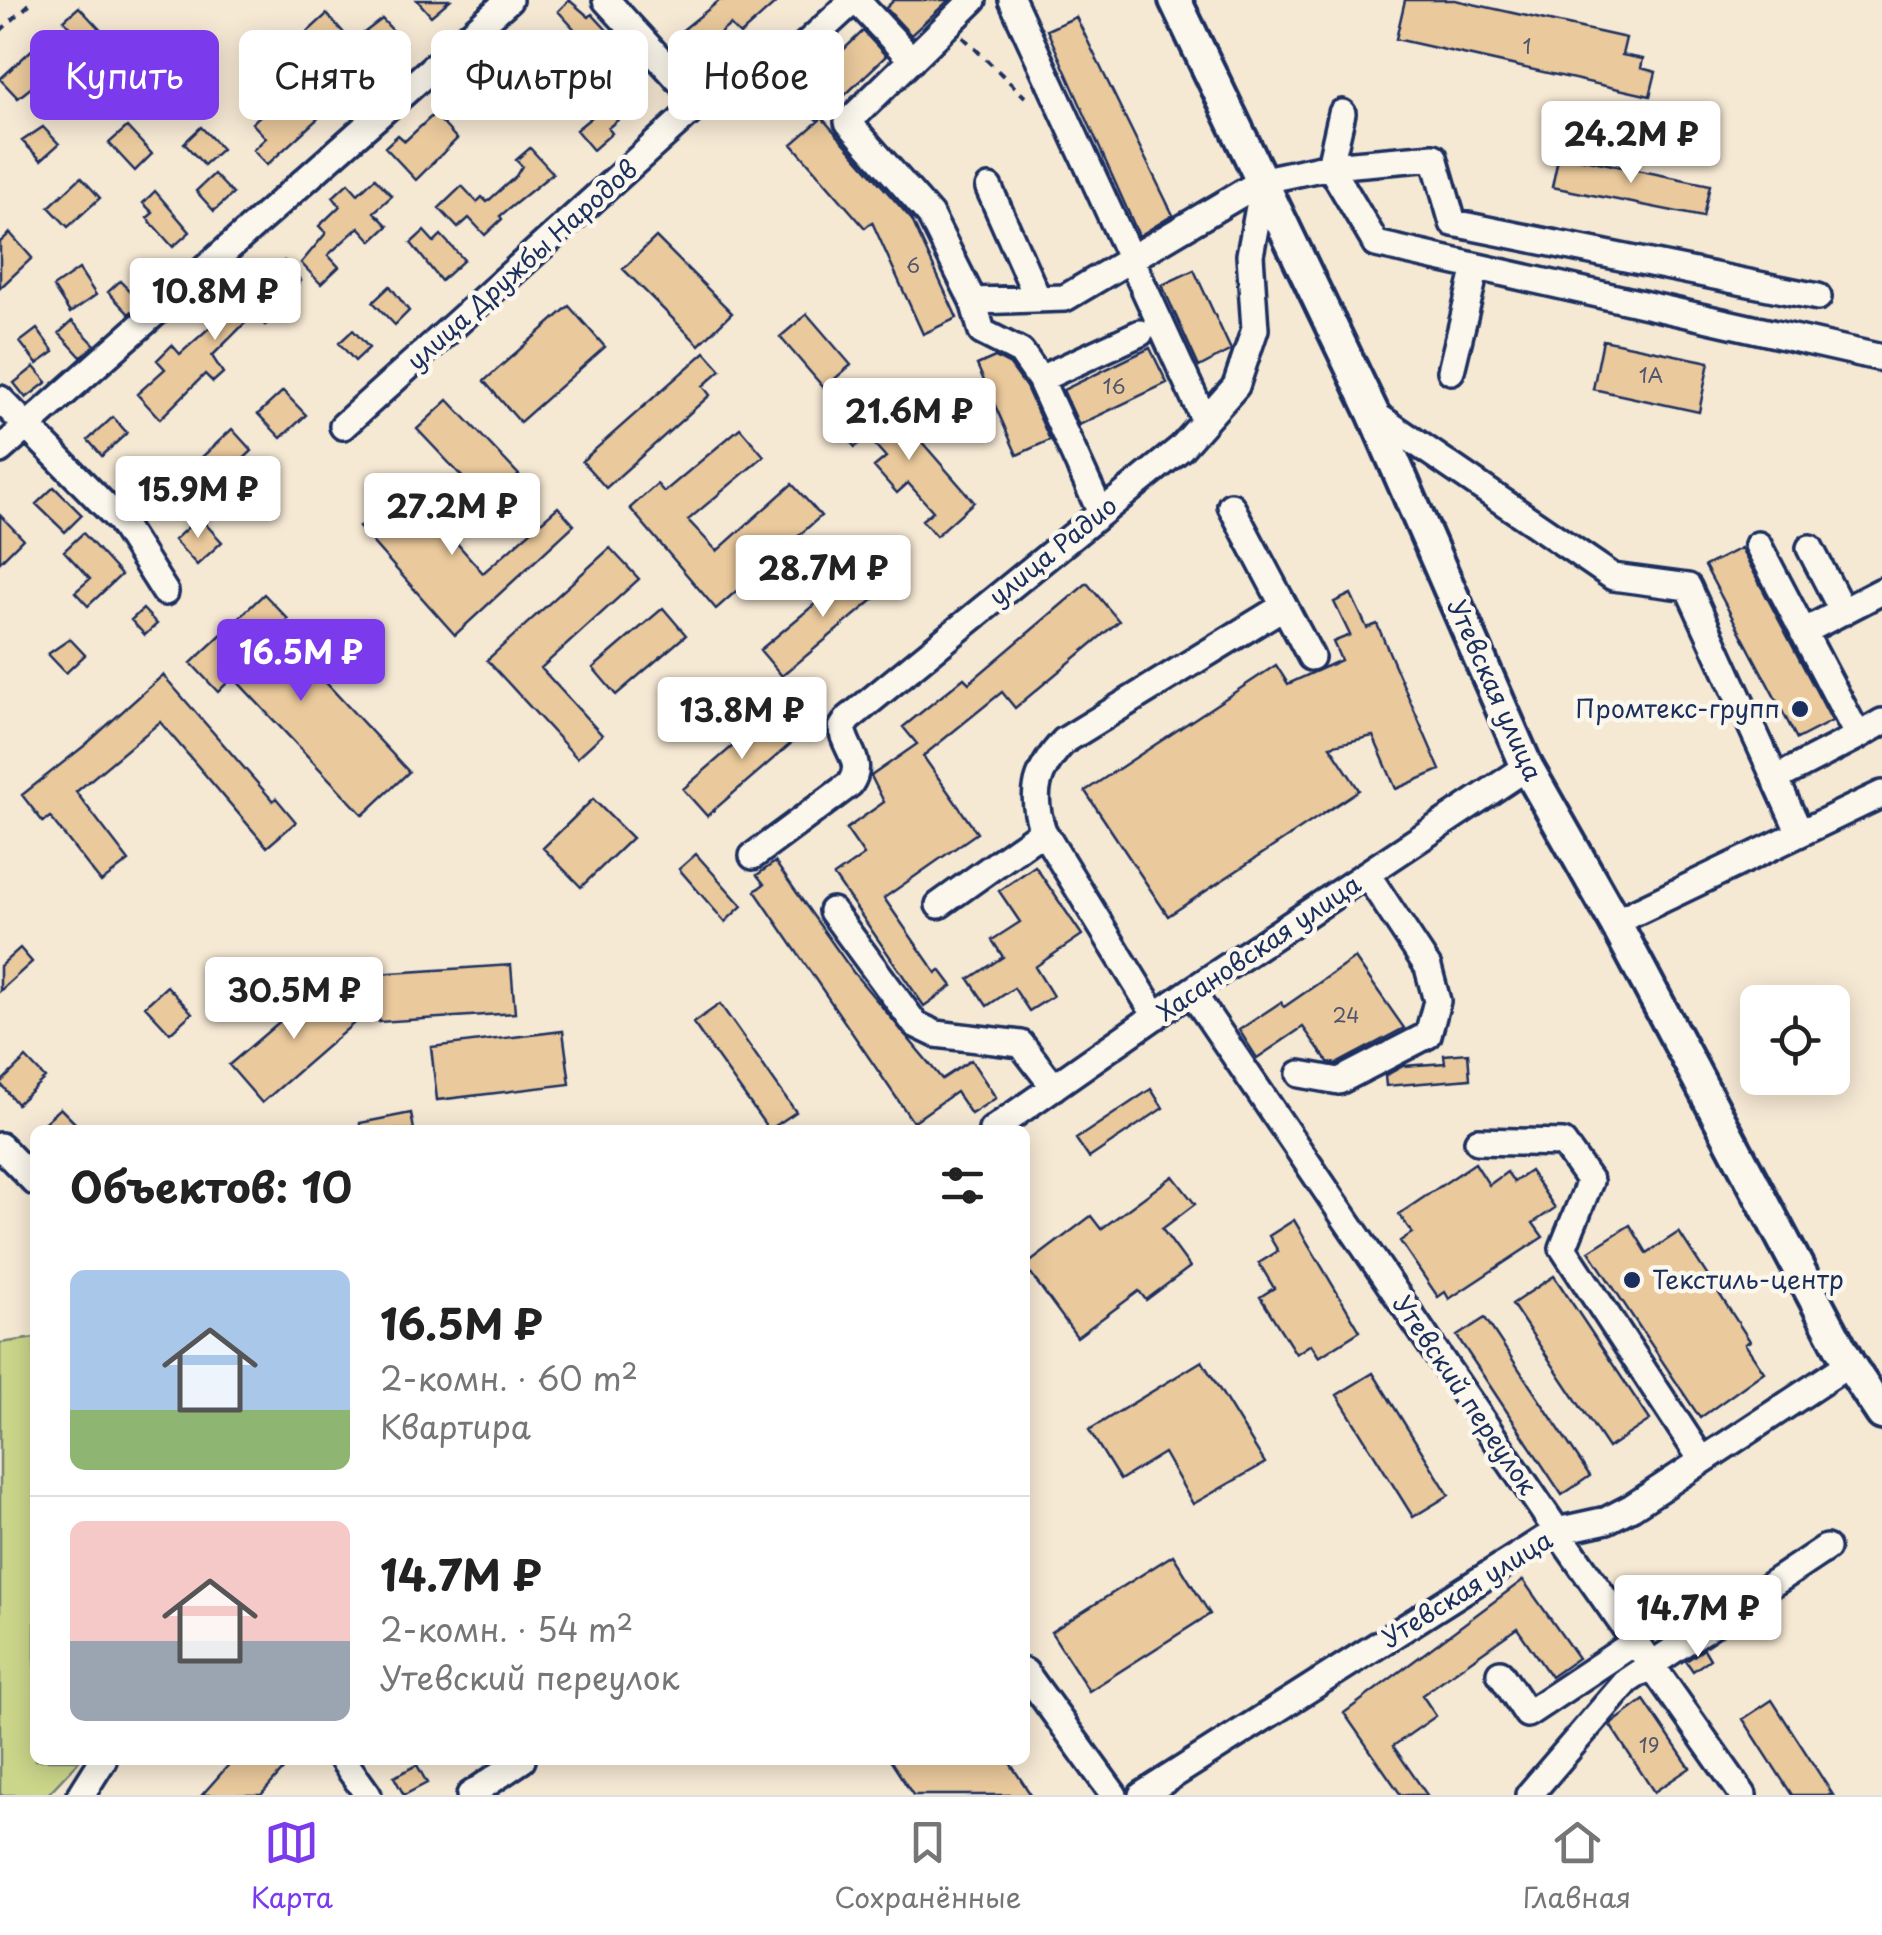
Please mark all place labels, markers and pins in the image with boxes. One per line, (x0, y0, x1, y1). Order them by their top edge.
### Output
pin: 24.2M ₽ (1539, 101, 1723, 186)
pin: 10.8M ₽ (123, 258, 307, 343)
pin: 21.6M ₽ (817, 378, 1001, 463)
pin: 15.9M ₽ (106, 456, 290, 541)
pin: 27.2M ₽ (360, 473, 544, 558)
pin: 28.7M ₽ (731, 535, 915, 620)
pin: 16.5M ₽ (209, 619, 393, 704)
pin: 13.8M ₽ (650, 677, 834, 762)
place label: Промтекс-групп (1575, 689, 1780, 727)
marker: Промтекс-групп (1789, 698, 1811, 720)
pin: 30.5M ₽ (202, 957, 386, 1042)
place label: Текстиль-центр (1652, 1260, 1844, 1298)
marker: Текстиль-центр (1621, 1269, 1643, 1291)
pin: 14.7M ₽ (1606, 1575, 1790, 1660)

